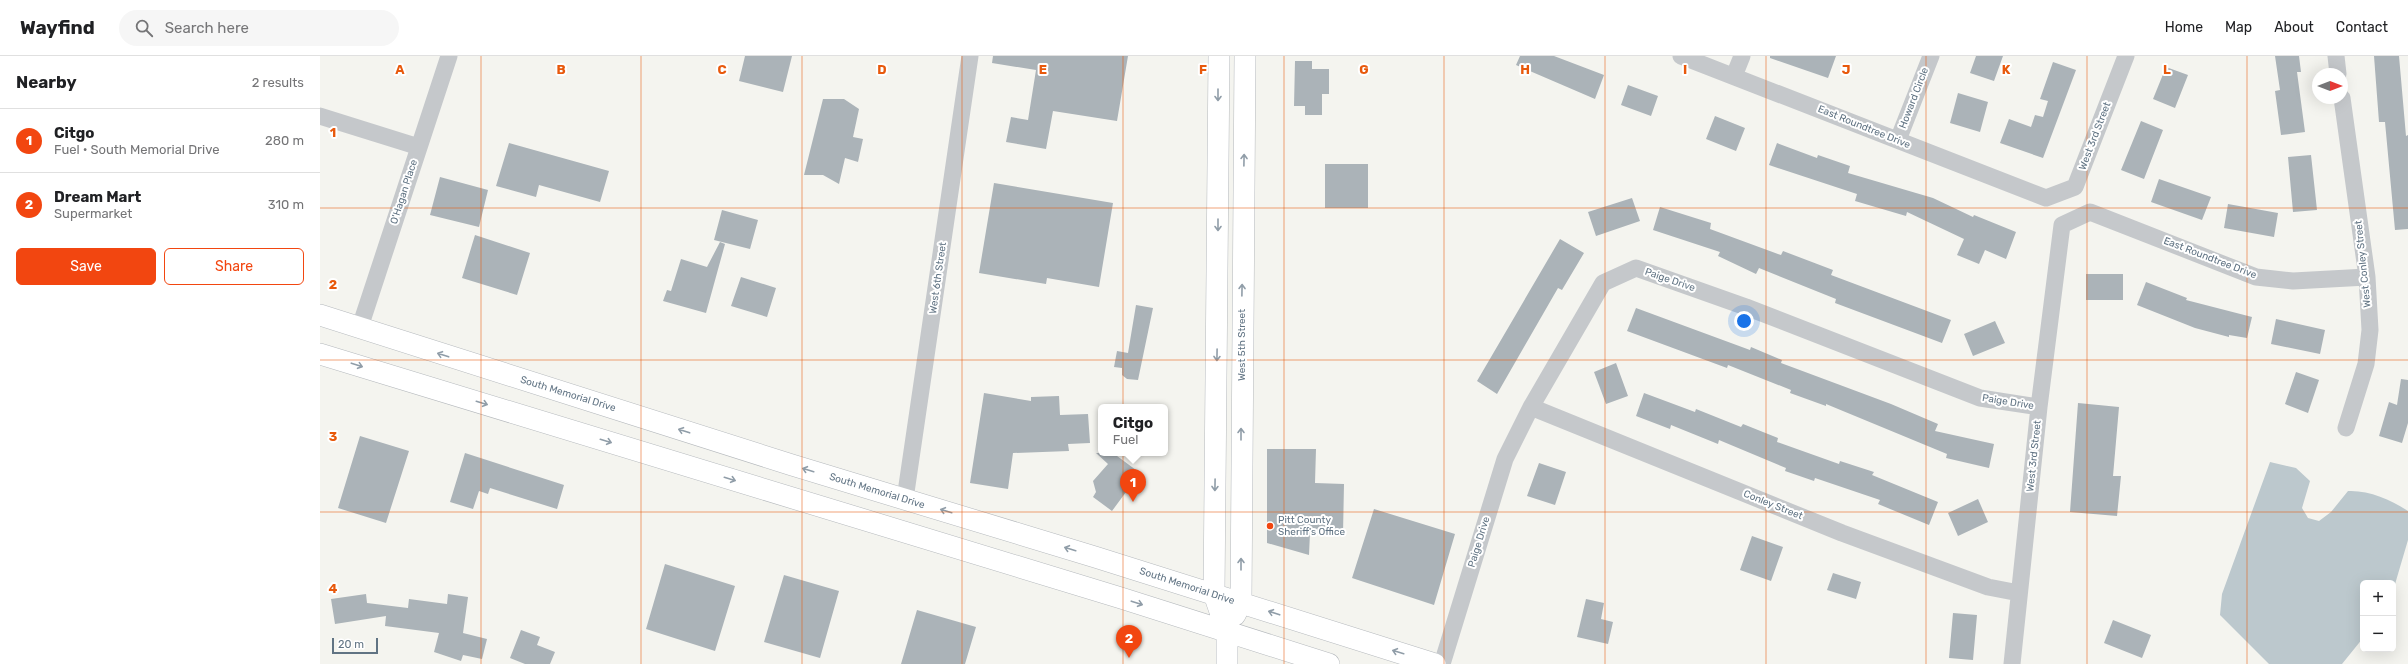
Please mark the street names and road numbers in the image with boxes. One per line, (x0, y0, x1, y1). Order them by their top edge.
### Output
street label: Howard Circle (1897, 65, 1931, 130)
street label: West 3rd Street (2077, 100, 2114, 172)
street label: East Roundtree Drive (1816, 103, 1912, 151)
street label: O'Hagan Place (388, 158, 420, 226)
street label: West Conley Street (2352, 220, 2374, 308)
street label: East Roundtree Drive (2162, 235, 2259, 281)
street label: West 6th Street (927, 241, 949, 315)
street label: Paige Drive (1643, 266, 1697, 294)
street label: West 5th Street (1236, 309, 1248, 381)
street label: South Memorial Drive (519, 374, 618, 414)
street label: Paige Drive (1981, 392, 2035, 412)
street label: West 3rd Street (2024, 420, 2044, 492)
street label: South Memorial Drive (828, 471, 927, 511)
street label: Conley Street (1742, 488, 1804, 522)
street label: Paige Drive (1466, 515, 1493, 569)
street label: South Memorial Drive (1138, 565, 1236, 607)

